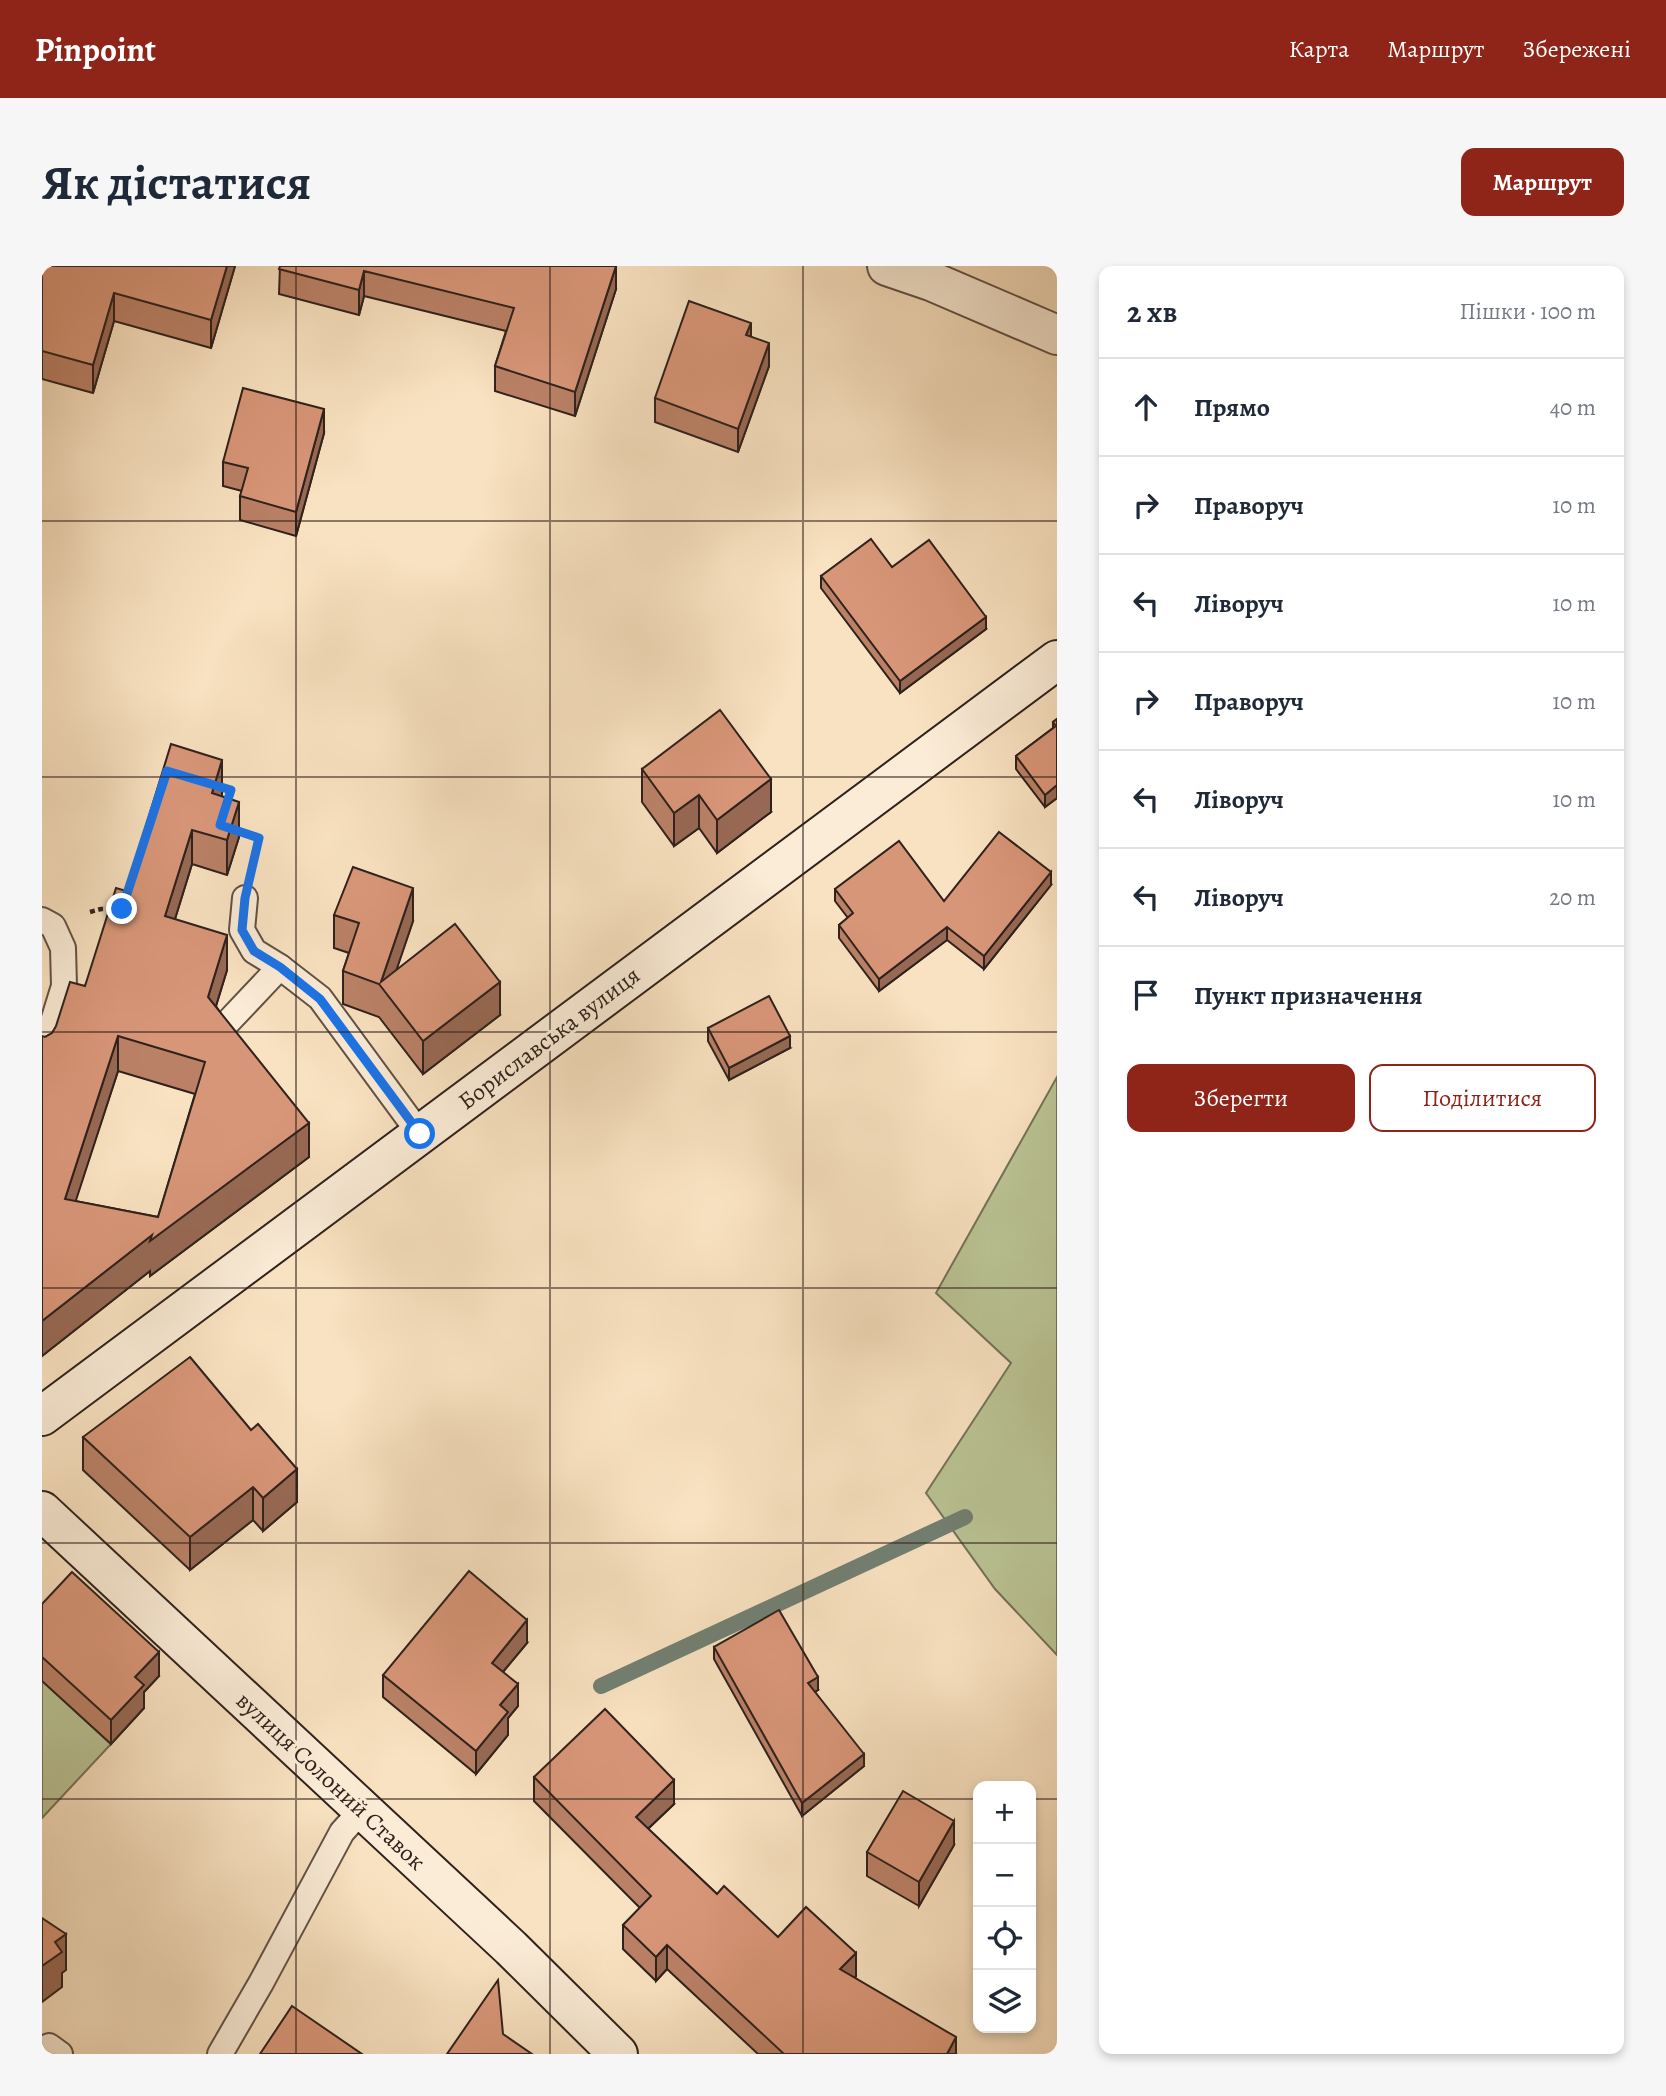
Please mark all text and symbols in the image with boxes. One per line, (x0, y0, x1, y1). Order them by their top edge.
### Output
text: Pinpoint (35, 27, 156, 72)
text: Карта (1289, 33, 1349, 65)
text: Маршрут (1387, 33, 1484, 65)
text: Збережені (1522, 33, 1631, 65)
button: Маршрут (1461, 148, 1624, 216)
text: Як дістатися (42, 149, 311, 216)
text: 2 хв (1127, 292, 1177, 332)
text: Пішки · 100 m (1459, 296, 1596, 327)
icon: ahead (1127, 388, 1165, 426)
text: Прямо (1194, 390, 1270, 425)
text: 40 m (1550, 392, 1596, 423)
icon: right (1127, 486, 1165, 524)
text: Праворуч (1194, 488, 1304, 523)
text: 10 m (1552, 490, 1596, 521)
icon: left (1127, 584, 1165, 622)
text: Ліворуч (1194, 586, 1284, 621)
text: 10 m (1552, 588, 1596, 619)
icon: right (1127, 682, 1165, 720)
text: Праворуч (1194, 684, 1304, 719)
text: 10 m (1552, 686, 1596, 717)
icon: left (1127, 780, 1165, 818)
text: Ліворуч (1194, 782, 1284, 817)
text: 10 m (1552, 784, 1596, 815)
icon: left (1127, 878, 1165, 916)
text: Ліворуч (1194, 880, 1284, 915)
text: 20 m (1549, 882, 1596, 913)
route end (106, 893, 137, 924)
street label: Бориславська вулиця (452, 959, 646, 1117)
icon: arrive (1127, 976, 1165, 1014)
text: Пункт призначення (1194, 978, 1423, 1013)
button: Зберегти (1127, 1064, 1355, 1132)
button: Поділитися (1369, 1064, 1596, 1132)
route start (404, 1118, 435, 1149)
street label: вулиця Солоний Ставок (229, 1685, 433, 1877)
map controls (973, 1781, 1036, 2033)
button: + (973, 1781, 1036, 1844)
button: − (973, 1844, 1036, 1907)
button: locate (973, 1907, 1036, 1970)
button: layers (973, 1970, 1036, 2033)

